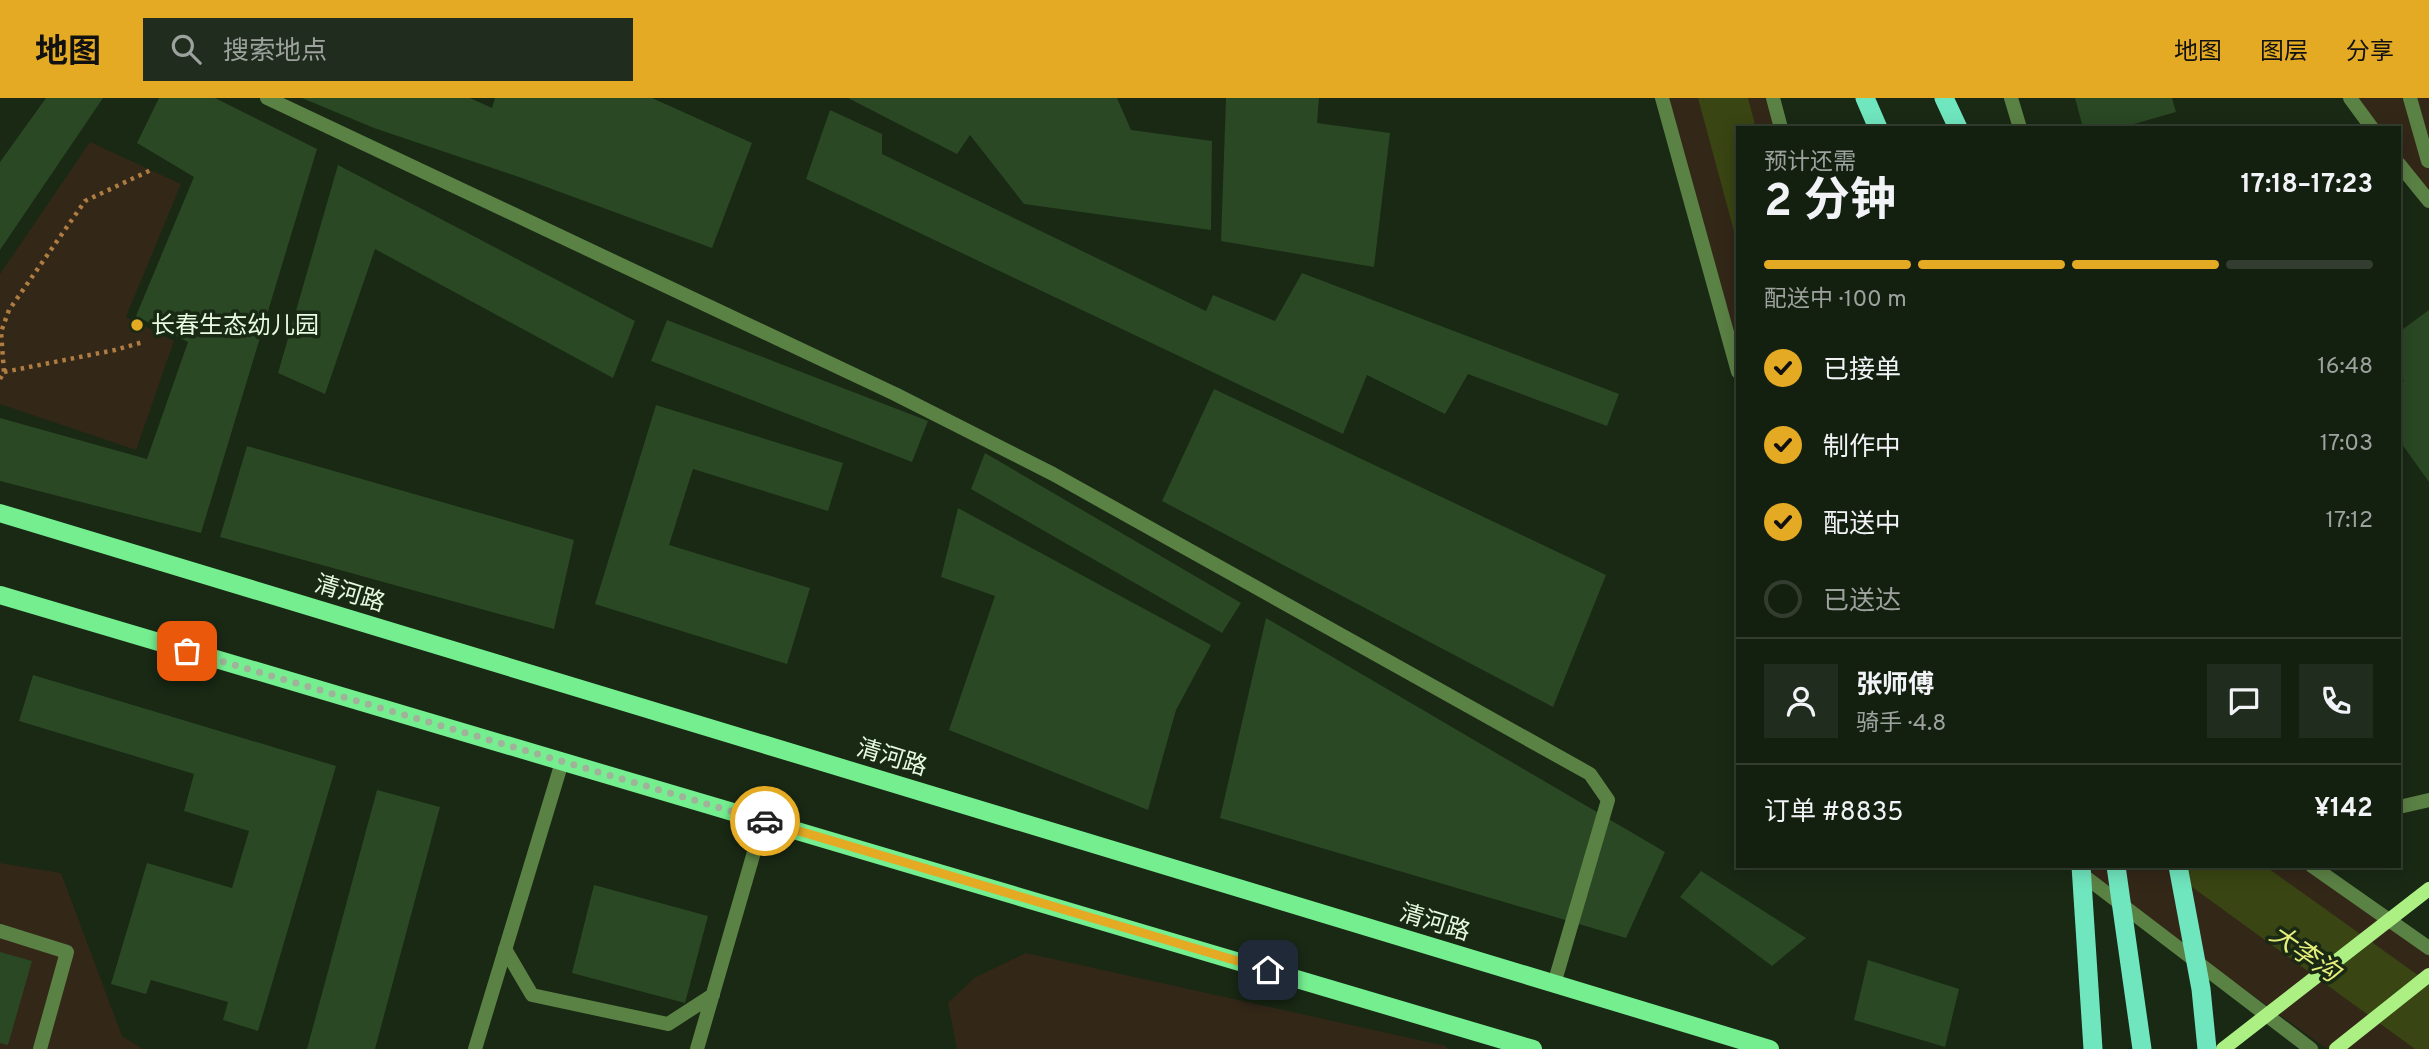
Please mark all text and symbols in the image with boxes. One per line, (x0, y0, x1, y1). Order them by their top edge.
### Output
search box (143, 18, 633, 81)
icon: search (167, 30, 205, 68)
text: 地图 (35, 33, 101, 75)
text: 搜索地点 (223, 36, 327, 69)
text: 地图 (2174, 38, 2222, 68)
text: 图层 (2260, 38, 2308, 68)
text: 分享 (2346, 38, 2394, 68)
text: 预计还需 (1764, 149, 1856, 178)
text: 17:18–17:23 (2241, 169, 2373, 202)
text: 2 分钟 (1764, 174, 1896, 233)
text: 配送中 · 100 m (1764, 286, 1907, 315)
place label: 长春生态幼儿园 (151, 312, 319, 342)
marker: 长春生态幼儿园 (129, 317, 145, 333)
icon: check (1764, 349, 1802, 387)
text: 16:48 (2317, 353, 2373, 382)
text: 已接单 (1823, 355, 1901, 388)
icon: check (1764, 426, 1802, 464)
text: 17:03 (2320, 430, 2373, 459)
text: 制作中 (1823, 432, 1901, 465)
icon: check (1764, 503, 1802, 541)
text: 17:12 (2326, 507, 2373, 536)
text: 配送中 (1823, 509, 1901, 542)
street label: 清河路 (311, 570, 388, 620)
text: 已送达 (1823, 586, 1901, 619)
pin (157, 621, 217, 681)
icon: bag (168, 632, 206, 670)
button: person (1764, 664, 1838, 738)
button: chat (2207, 664, 2281, 738)
button: phone (2299, 664, 2373, 738)
text: 张师傅 (1856, 670, 1934, 703)
text: 骑手 · 4.8 (1856, 710, 1946, 739)
street label: 清河路 (853, 734, 930, 784)
courier (730, 786, 800, 856)
text: ¥142 (2314, 793, 2373, 826)
text: 订单 #8835 (1764, 797, 1903, 830)
icon: car (746, 802, 784, 840)
street label: 清河路 (1396, 899, 1473, 949)
water label: 大李沟 (2262, 919, 2347, 993)
pin (1238, 940, 1298, 1000)
icon: home (1249, 951, 1287, 989)

